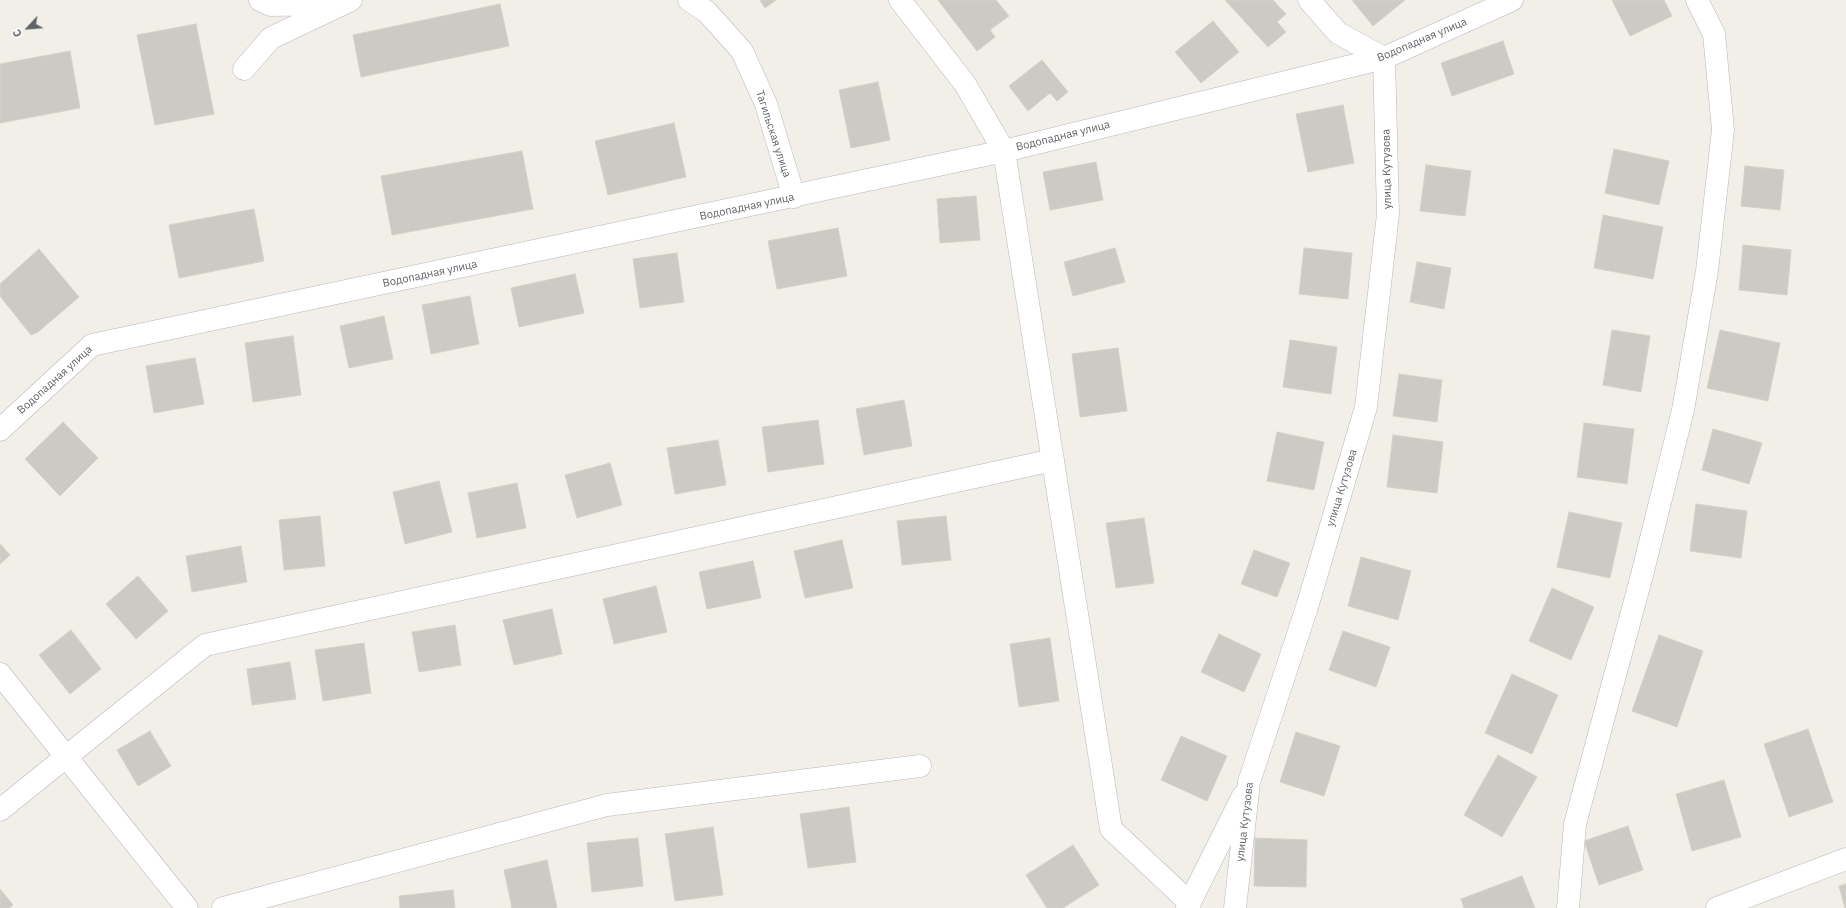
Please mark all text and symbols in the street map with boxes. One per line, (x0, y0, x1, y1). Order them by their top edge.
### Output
north arrow (8, 8, 48, 48)
street label: Водопадная улица (1375, 15, 1469, 65)
text: С (9, 27, 25, 40)
street label: Тагильская улица (753, 89, 793, 179)
street label: Водопадная улица (1015, 118, 1111, 154)
street label: улица Кутузова (1380, 129, 1394, 209)
street label: Водопадная улица (699, 191, 795, 223)
street label: Водопадная улица (382, 258, 478, 290)
street label: Водопадная улица (15, 343, 95, 417)
street label: улица Кутузова (1324, 448, 1360, 528)
street label: улица Кутузова (1234, 781, 1256, 863)

